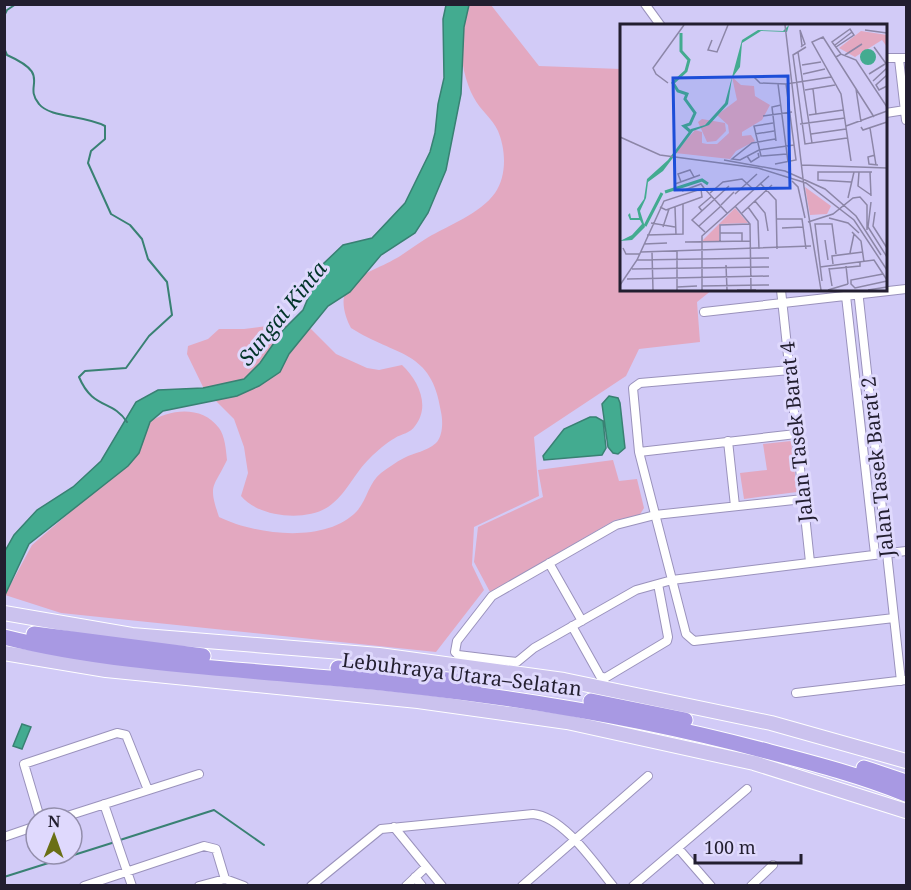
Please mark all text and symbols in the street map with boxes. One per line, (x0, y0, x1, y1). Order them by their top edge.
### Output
inset map (620, 24, 887, 291)
water label: Sungai Kinta (232, 255, 333, 371)
street label: Jalan Tasek Barat 4 (773, 340, 819, 525)
street label: Jalan Tasek Barat 2 (854, 375, 900, 560)
street label: Lebuhraya Utara–Selatan (340, 646, 584, 702)
north arrow (24, 806, 84, 866)
text: N (48, 810, 61, 832)
scale bar (695, 827, 802, 865)
text: 100 m (704, 835, 756, 859)

